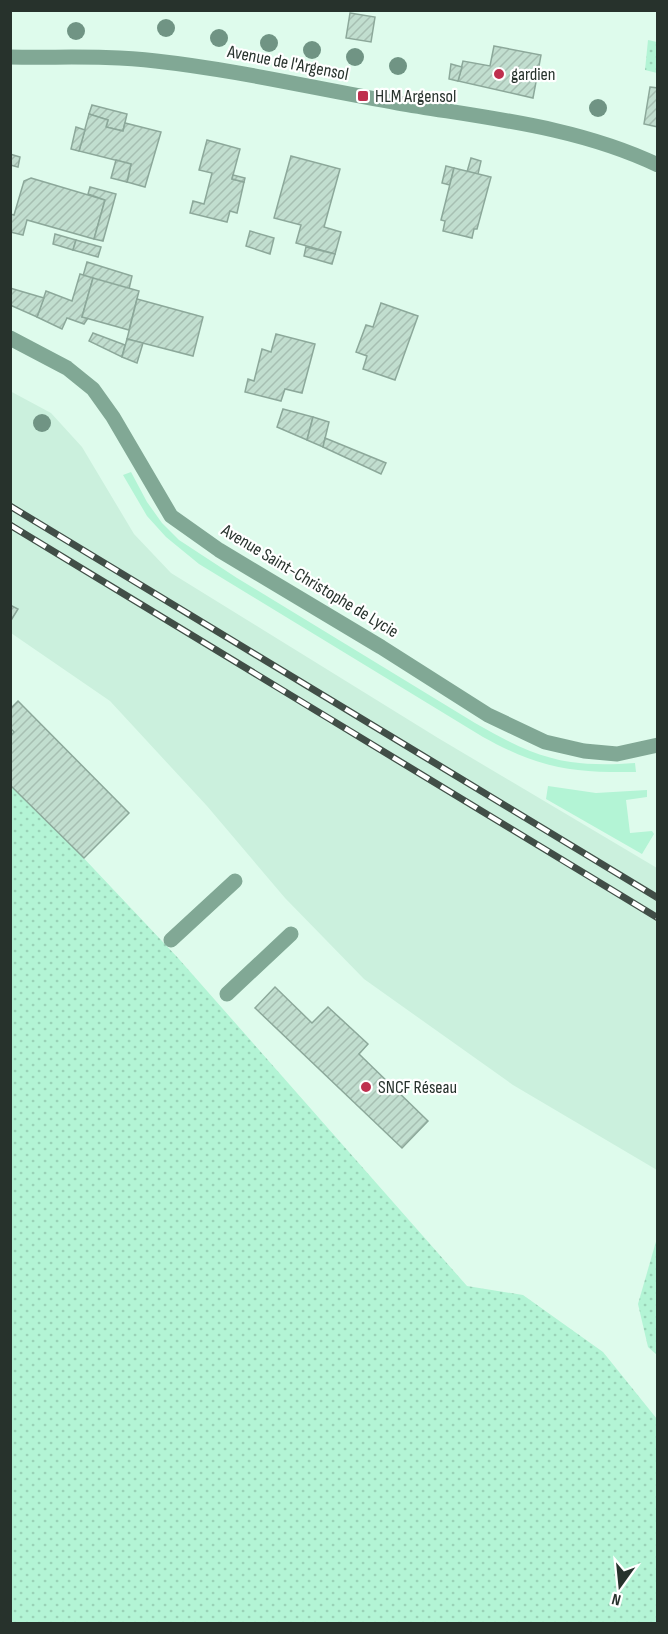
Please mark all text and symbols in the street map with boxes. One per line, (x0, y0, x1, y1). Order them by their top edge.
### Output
street label: Avenue de l'Argensol (225, 41, 350, 85)
place label: gardien (511, 64, 556, 85)
marker: gardien (492, 67, 506, 81)
place label: HLM Argensol (375, 86, 456, 107)
marker: HLM Argensol (356, 89, 370, 103)
street label: Avenue Saint-Christophe de Lycie (217, 519, 402, 642)
place label: SNCF Réseau (378, 1077, 457, 1098)
marker: SNCF Réseau (359, 1080, 373, 1094)
north arrow (590, 1556, 650, 1616)
text: N (610, 1589, 623, 1609)

